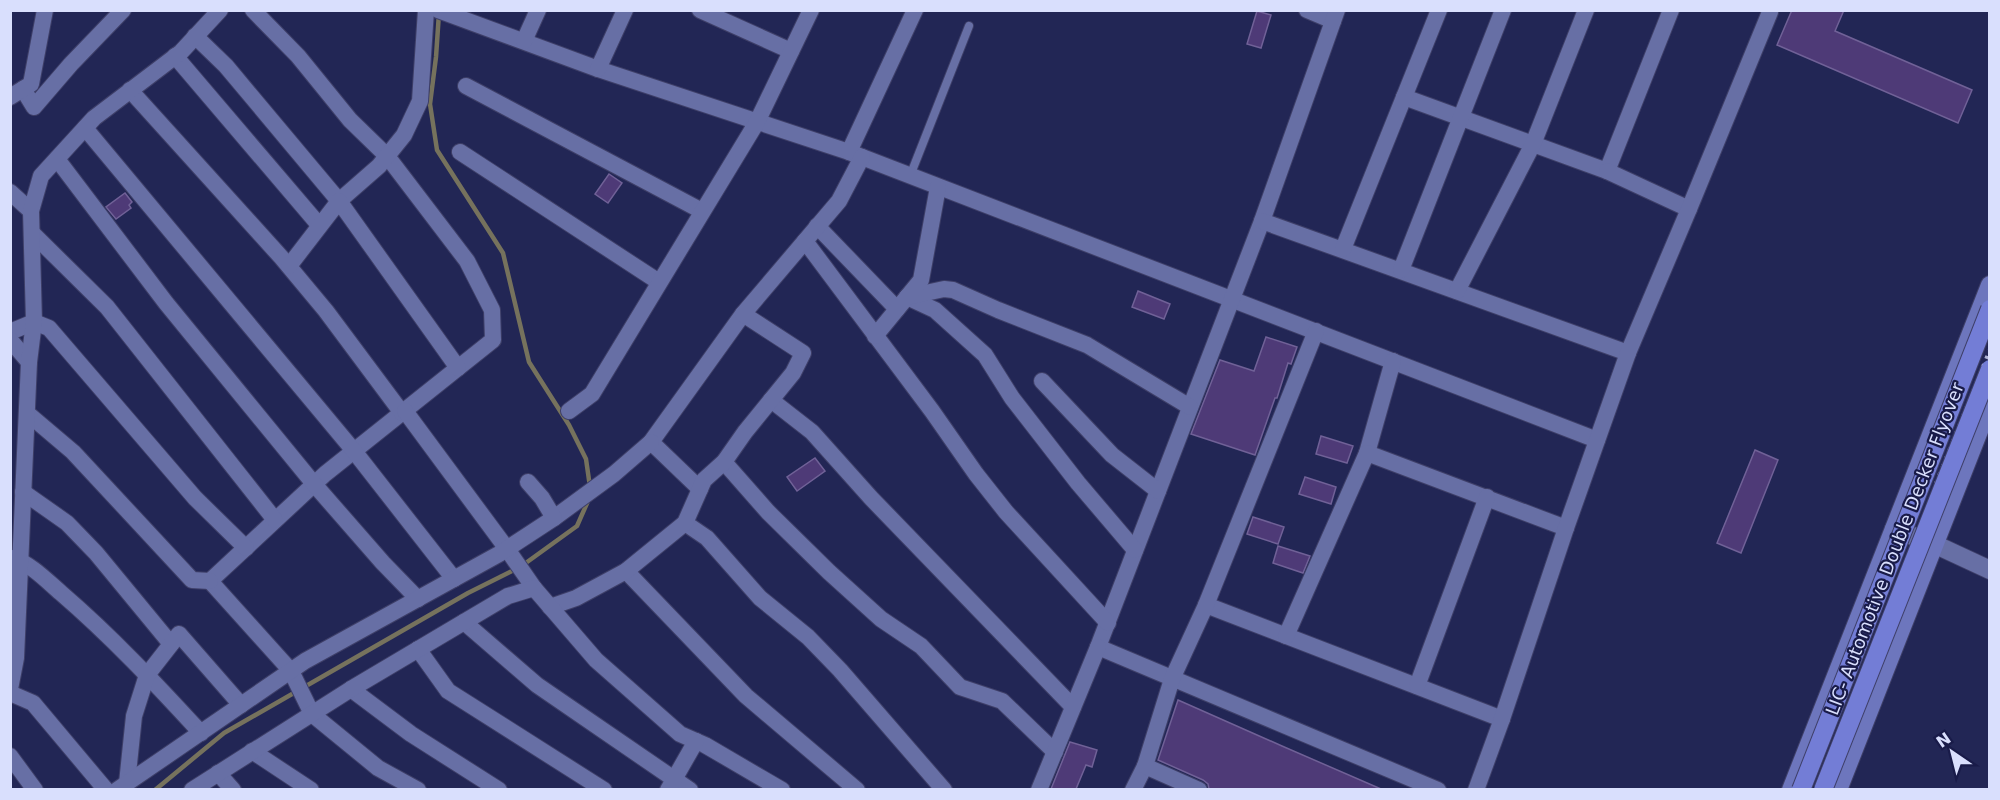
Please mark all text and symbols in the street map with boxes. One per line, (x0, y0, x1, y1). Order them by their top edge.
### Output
street label: LIC- Automotive Double Decker Flyover (1821, 379, 1968, 718)
north arrow (1922, 722, 1982, 782)
text: N (1933, 729, 1955, 752)

